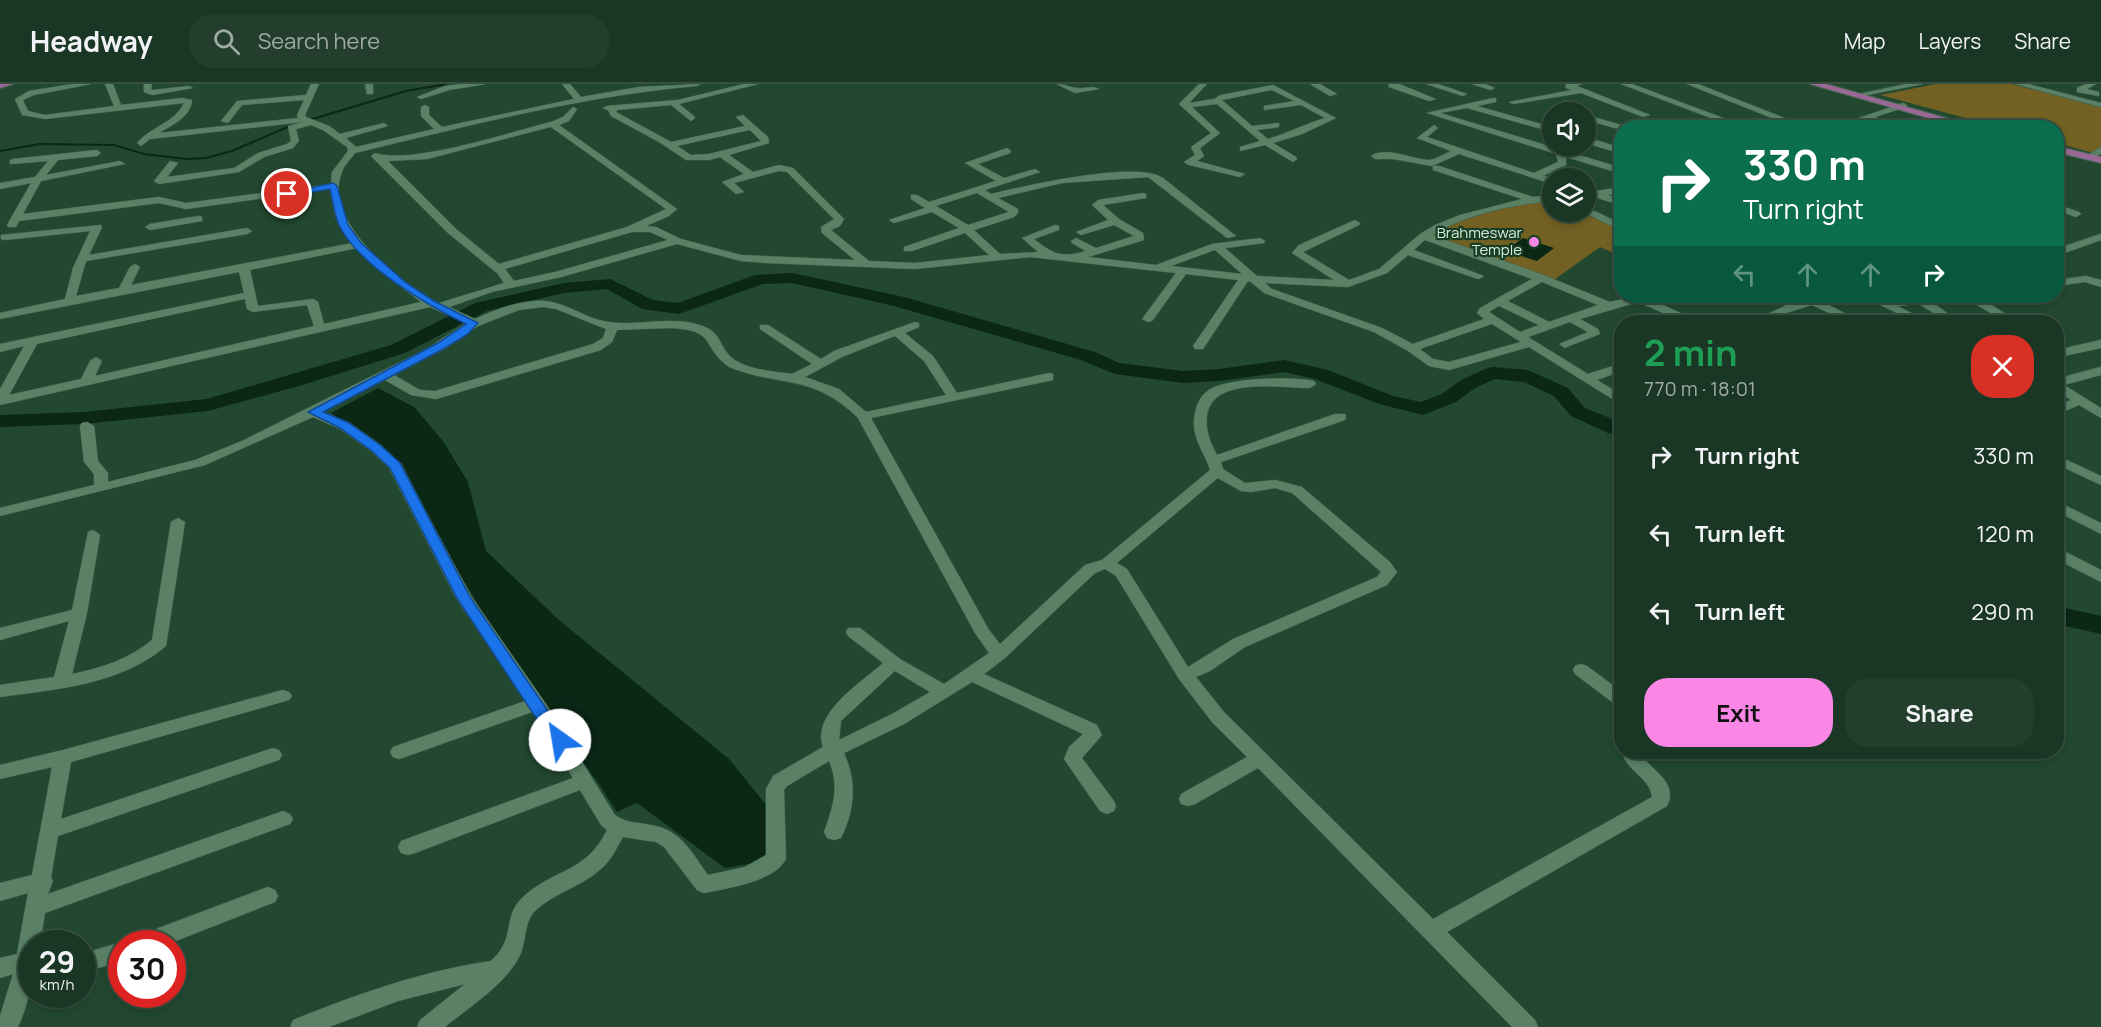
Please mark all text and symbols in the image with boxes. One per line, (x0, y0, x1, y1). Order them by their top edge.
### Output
search box (189, 14, 609, 68)
text: Headway (30, 22, 153, 60)
icon: search (210, 25, 243, 58)
text: Search here (258, 26, 380, 56)
text: Map (1844, 27, 1885, 55)
text: Layers (1918, 27, 1981, 55)
text: Share (2014, 27, 2071, 55)
map controls (1542, 102, 1596, 222)
button: sound (1542, 102, 1596, 156)
text: 330 m (1743, 135, 1866, 193)
icon: right (1644, 144, 1722, 222)
pin (261, 168, 312, 219)
button: layers (1542, 168, 1596, 222)
icon: arrive (270, 177, 303, 210)
text: Turn right (1743, 190, 1864, 227)
place label: Brahmeswar Temple (1437, 222, 1523, 260)
marker: Brahmeswar Temple (1527, 235, 1541, 249)
icon: left (1728, 258, 1761, 291)
icon: ahead (1791, 258, 1824, 291)
icon: ahead (1854, 258, 1887, 291)
icon: right (1917, 258, 1950, 291)
text: 2 min (1644, 328, 1738, 377)
button: close (1971, 335, 2034, 398)
text: 770 m · 18:01 (1644, 375, 1756, 402)
icon: right (1644, 440, 1677, 473)
text: Turn right (1695, 441, 1800, 471)
text: 330 m (1973, 441, 2034, 471)
icon: left (1644, 518, 1677, 551)
text: Turn left (1695, 519, 1785, 549)
text: 120 m (1976, 519, 2034, 549)
icon: left (1644, 596, 1677, 629)
text: Turn left (1695, 597, 1785, 627)
text: 290 m (1971, 597, 2034, 627)
button: Exit (1644, 678, 1833, 747)
button: Share (1845, 678, 2034, 747)
position arrow (528, 708, 592, 772)
speed limit sign: 30 (108, 930, 186, 1008)
text: 29 (39, 941, 75, 982)
text: km/h (40, 974, 74, 995)

